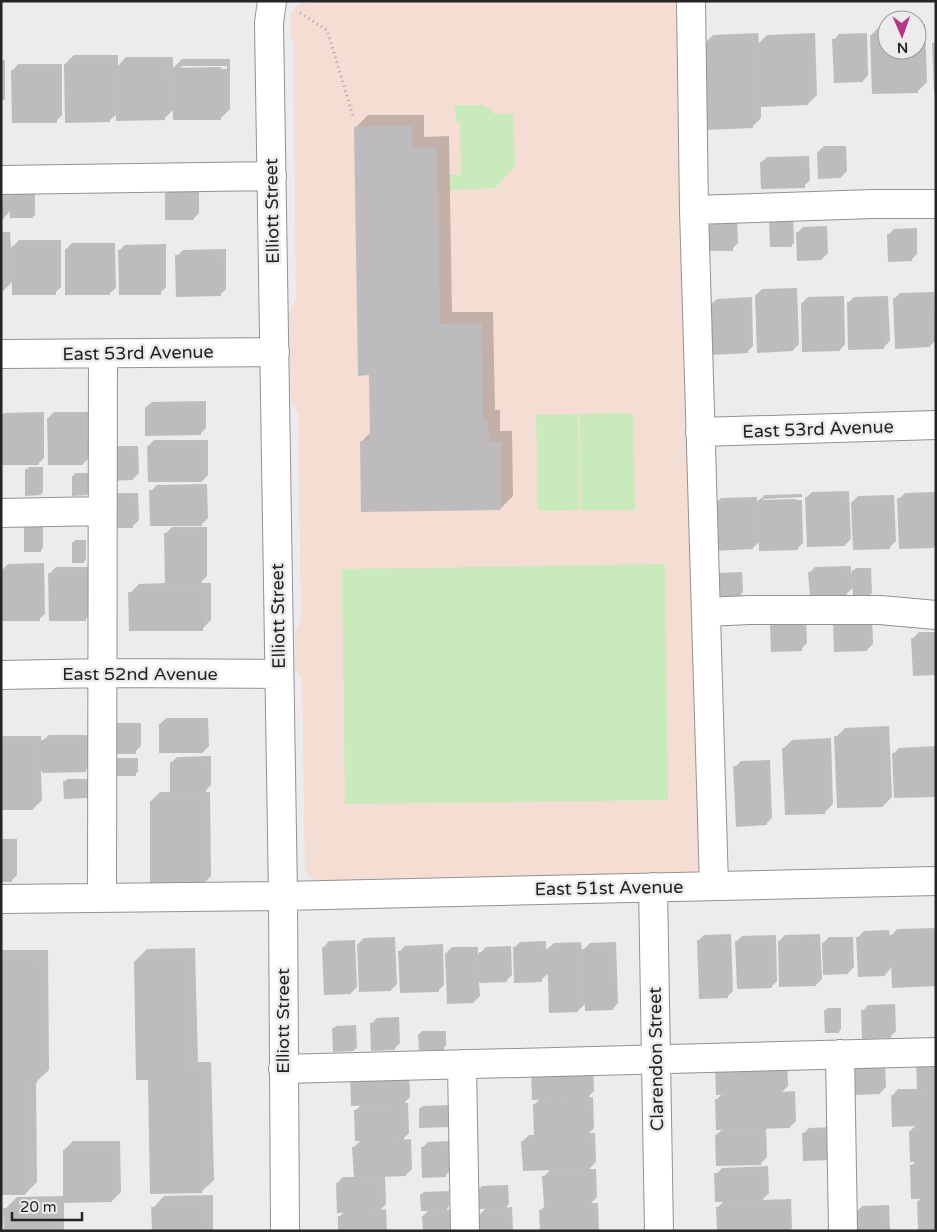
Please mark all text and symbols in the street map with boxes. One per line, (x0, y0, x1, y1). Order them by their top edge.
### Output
north arrow (877, 10, 927, 60)
text: N (897, 39, 908, 56)
street label: Elliott Street (260, 158, 284, 264)
street label: East 53rd Avenue (62, 341, 214, 365)
street label: East 53rd Avenue (742, 415, 894, 443)
street label: Elliott Street (266, 563, 290, 669)
street label: East 52nd Avenue (62, 663, 218, 685)
street label: East 51st Avenue (534, 876, 684, 900)
street label: Elliott Street (272, 968, 294, 1074)
street label: Clarendon Street (644, 987, 668, 1131)
scale bar (12, 1190, 82, 1222)
text: 20 m (20, 1198, 57, 1216)

